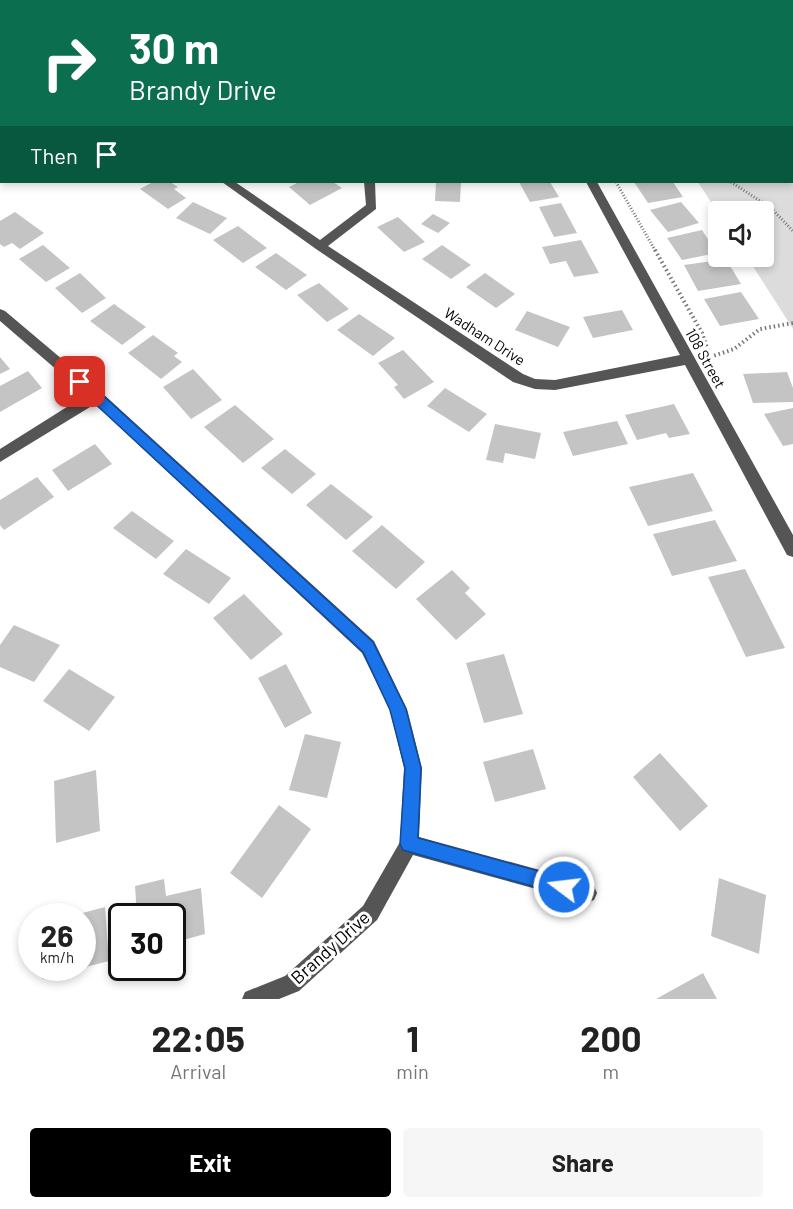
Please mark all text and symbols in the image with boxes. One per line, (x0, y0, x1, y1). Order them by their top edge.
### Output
text: 30 m (129, 22, 219, 72)
icon: right (30, 24, 108, 102)
text: Brandy Drive (129, 73, 277, 105)
icon: arrive (90, 138, 123, 171)
text: Then (30, 142, 78, 168)
map controls (708, 201, 774, 267)
button: sound (708, 201, 774, 267)
street label: Wadham Drive (441, 303, 529, 369)
street label: 108 Street (682, 325, 730, 391)
pin (54, 356, 105, 407)
icon: arrive (63, 365, 96, 398)
position arrow (532, 855, 596, 919)
speed limit sign: 30 (108, 903, 186, 981)
street label: Brandy Drive (286, 906, 374, 988)
text: 26 (41, 917, 73, 953)
text: km/h (40, 948, 74, 966)
text: 22:05 (152, 1016, 245, 1059)
text: 1 (406, 1016, 419, 1059)
text: 200 (580, 1016, 641, 1059)
text: Arrival (170, 1059, 226, 1083)
text: min (396, 1059, 429, 1083)
text: m (603, 1059, 619, 1083)
button: Exit (30, 1128, 391, 1197)
button: Share (403, 1128, 763, 1197)

